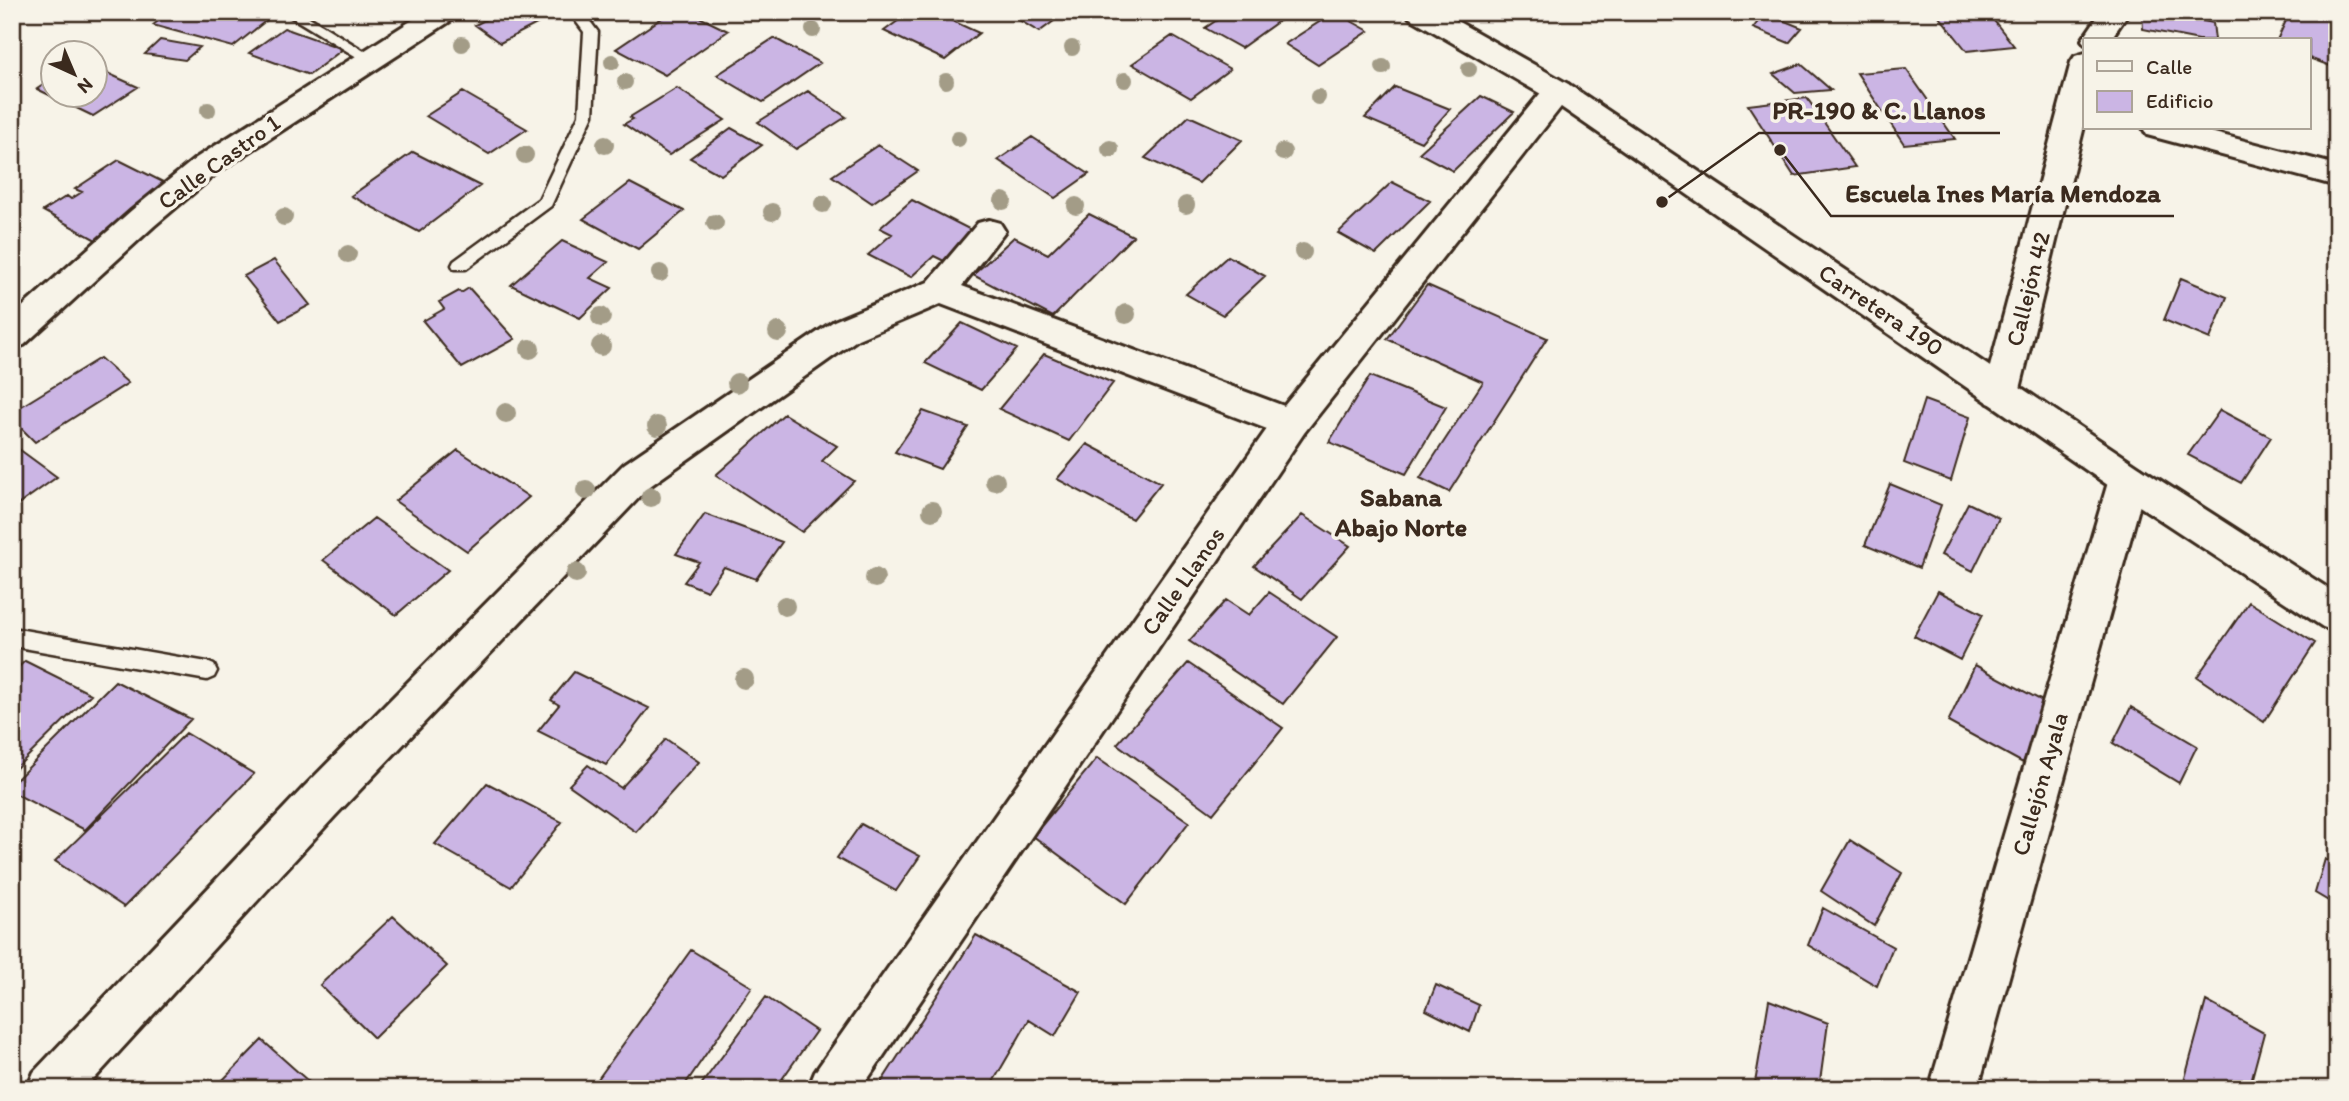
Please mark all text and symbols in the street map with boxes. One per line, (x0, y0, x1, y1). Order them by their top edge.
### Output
north arrow (38, 38, 108, 108)
legend (2083, 38, 2310, 130)
text: Calle (2146, 54, 2192, 79)
text: N (73, 73, 98, 99)
callout: PR-190 & C. Llanos (1759, 86, 2000, 133)
text: Edificio (2146, 88, 2214, 113)
text: PR-190 & C. Llanos (1772, 94, 1986, 126)
street label: Calle Castro 1 (152, 108, 285, 216)
callout: Escuela Ines María Mendoza (1831, 169, 2174, 216)
text: Escuela Ines María Mendoza (1845, 177, 2161, 209)
street label: Callejón 42 (1999, 228, 2056, 349)
street label: Carretera 190 (1813, 257, 1949, 362)
district label: Sabana Abajo Norte (1334, 481, 1467, 543)
street label: Calle Llanos (1135, 521, 1231, 641)
street label: Callejón Ayala (2005, 709, 2074, 859)

